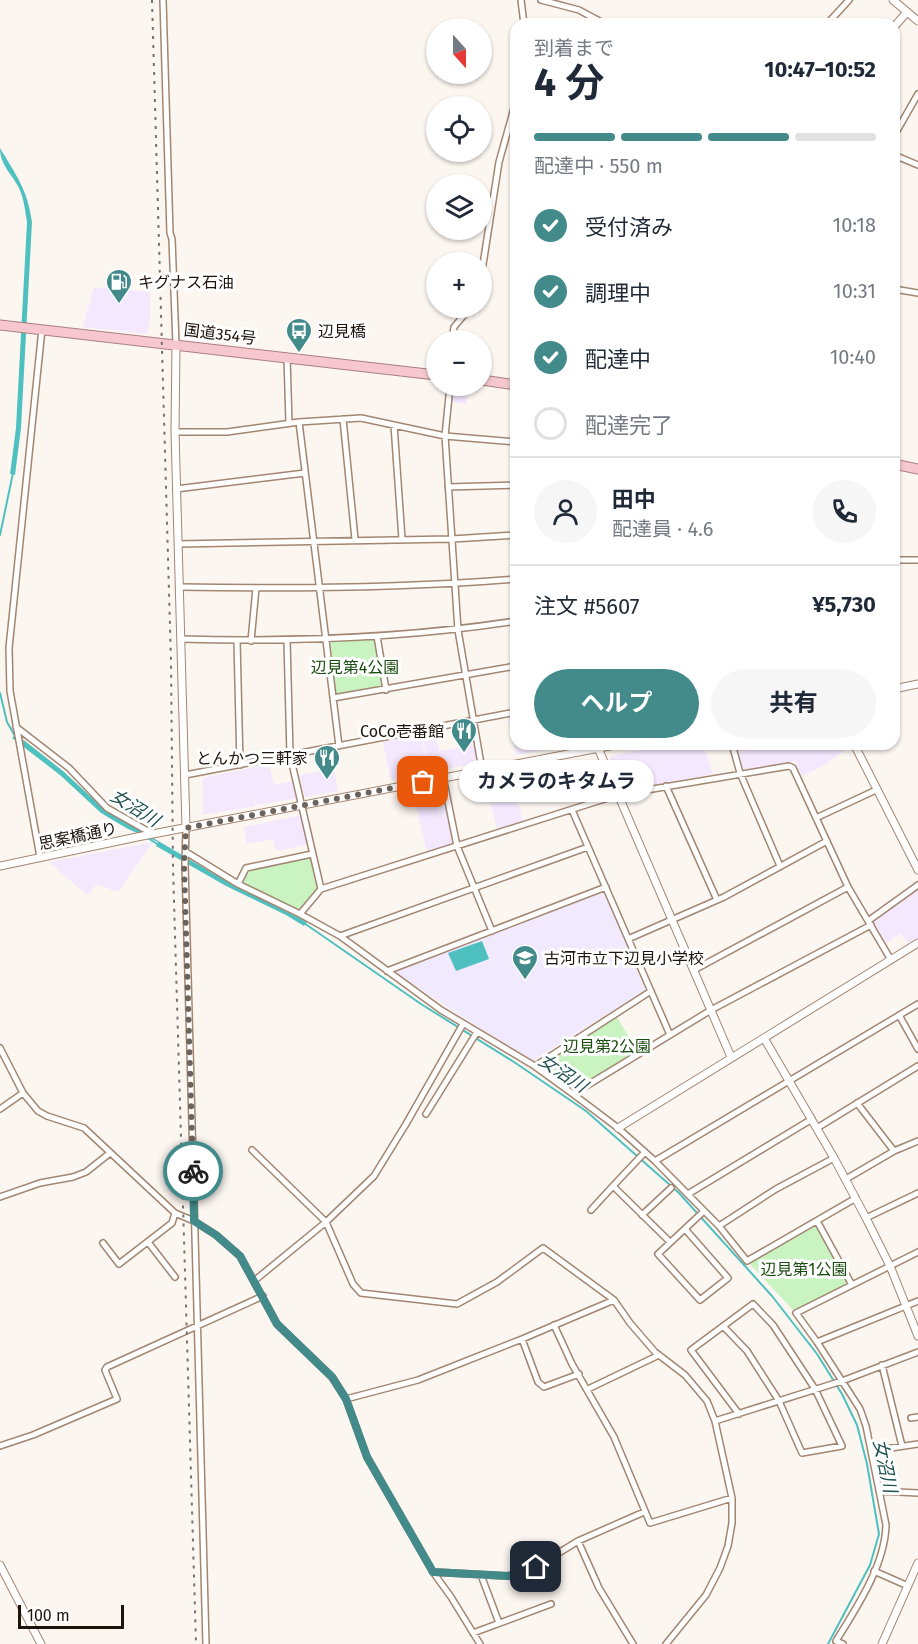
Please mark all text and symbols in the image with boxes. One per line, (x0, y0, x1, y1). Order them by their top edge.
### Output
north arrow (426, 18, 492, 84)
map controls (426, 18, 492, 396)
text: 到着まで (534, 36, 614, 60)
text: 10:47–10:52 (764, 56, 876, 83)
text: 4 分 (534, 60, 604, 106)
button: locate (426, 96, 492, 162)
text: 配達中 · 550 m (534, 154, 663, 178)
button: layers (426, 174, 492, 240)
icon: check (534, 209, 567, 242)
text: 10:18 (833, 213, 876, 237)
text: 受付済み (585, 214, 673, 241)
button: + (426, 252, 492, 318)
fuel station icon: キグナス石油 (104, 267, 134, 305)
place label: キグナス石油 (138, 273, 234, 292)
icon: check (534, 275, 567, 308)
text: 10:31 (833, 279, 876, 303)
text: 調理中 (585, 280, 651, 307)
bus stop icon: 辺見橋 (284, 316, 314, 354)
street label: 国道354号 (183, 320, 257, 348)
place label: 辺見橋 (318, 322, 366, 341)
button: − (426, 330, 492, 396)
icon: check (534, 341, 567, 374)
text: 10:40 (830, 345, 876, 369)
text: 配達中 (585, 346, 651, 373)
text: 配達完了 (585, 412, 673, 439)
button: person (534, 480, 597, 543)
button: phone (813, 480, 876, 543)
text: 田中 (612, 486, 656, 513)
text: 配達員 · 4.6 (612, 517, 713, 541)
text: ¥5,730 (812, 591, 876, 618)
text: 注文 #5607 (534, 593, 640, 620)
park label: 辺見第4公園 (311, 658, 399, 677)
button: ヘルプ (534, 669, 699, 738)
button: 共有 (711, 669, 876, 738)
restaurant icon: CoCo壱番館 (449, 716, 479, 754)
place label: CoCo壱番館 (360, 722, 444, 741)
restaurant icon: とんかつ三軒家 (312, 743, 342, 781)
place label: とんかつ三軒家 (196, 749, 308, 768)
pin (397, 756, 448, 807)
callout: カメラのキタムラ (459, 761, 654, 803)
icon: bag (406, 765, 439, 798)
text: カメラのキタムラ (477, 769, 636, 793)
water label: 女沼川 (106, 784, 165, 833)
street label: 思案橋通り (37, 818, 119, 854)
school or university icon: 古河市立下辺見小学校 (510, 943, 540, 981)
place label: 古河市立下辺見小学校 (544, 949, 704, 968)
park label: 辺見第2公園 (563, 1037, 651, 1056)
water label: 女沼川 (534, 1049, 593, 1098)
courier (163, 1141, 223, 1201)
icon: bike (177, 1155, 210, 1188)
park label: 辺見第1公園 (761, 1260, 847, 1279)
water label: 女沼川 (869, 1437, 902, 1497)
pin (510, 1541, 561, 1592)
icon: home (519, 1550, 552, 1583)
scale bar (18, 1602, 124, 1630)
text: 100 m (27, 1606, 70, 1625)

